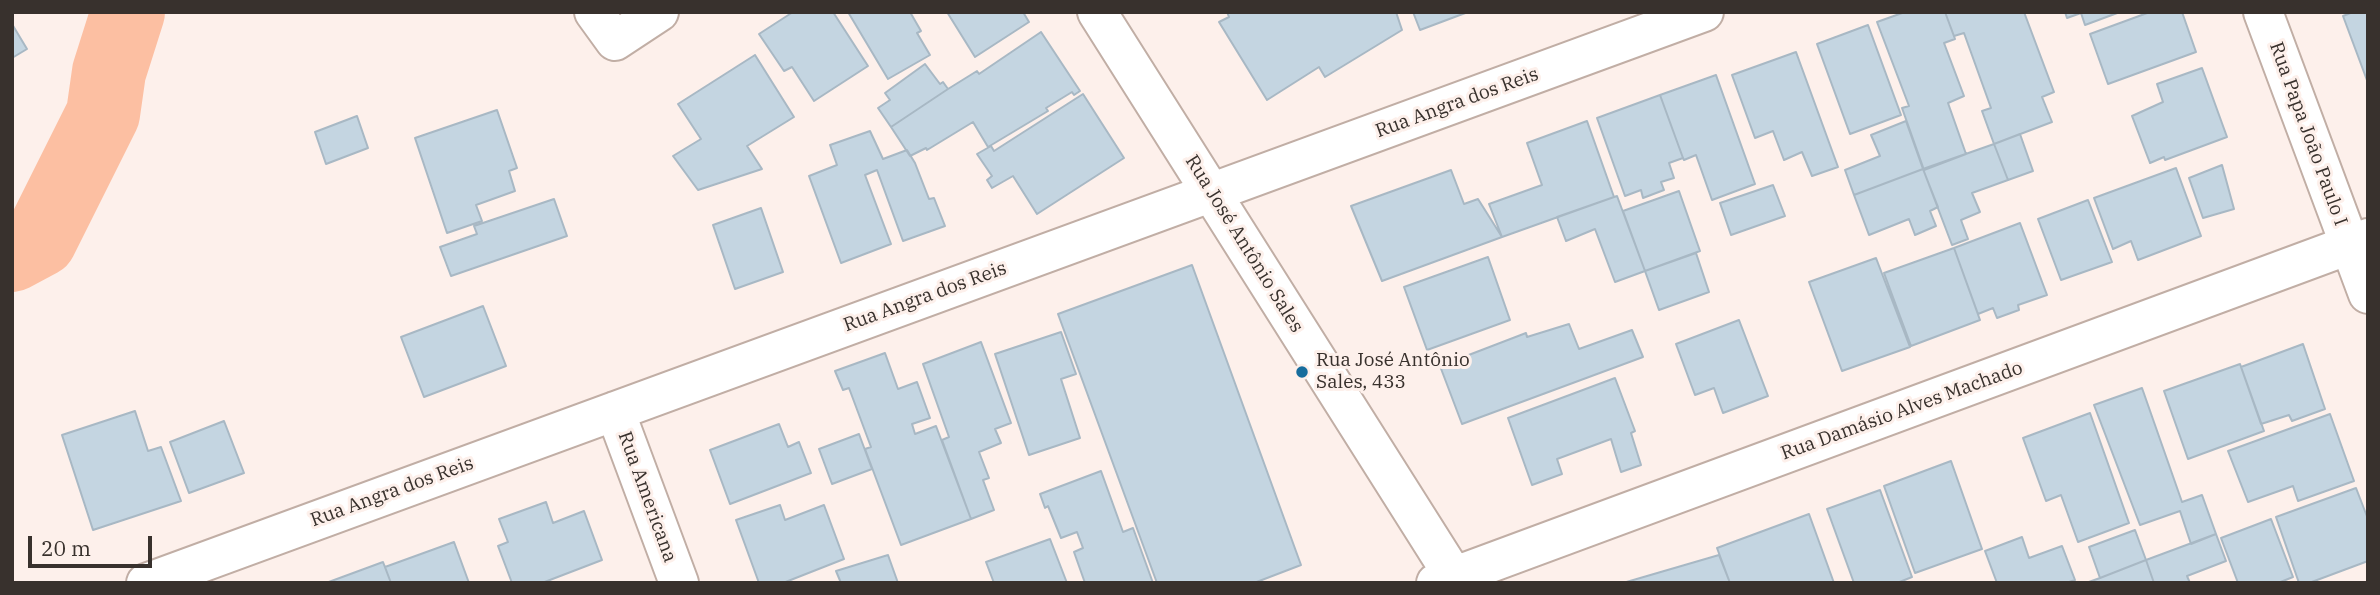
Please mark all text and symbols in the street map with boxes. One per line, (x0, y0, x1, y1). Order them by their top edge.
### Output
street label: Rua Papa João Paulo I (2264, 39, 2352, 229)
street label: Rua Angra dos Reis (1372, 63, 1542, 143)
street label: Rua José Antônio Sales (1180, 151, 1308, 337)
street label: Rua Angra dos Reis (840, 257, 1010, 337)
place label: Rua José Antônio Sales, 433 (1316, 350, 1470, 394)
street label: Rua Damásio Alves Machado (1778, 357, 2026, 465)
marker: Rua José Antônio Sales, 433 (1294, 364, 1310, 380)
street label: Rua Americana (613, 428, 681, 566)
street label: Rua Angra dos Reis (307, 452, 477, 532)
scale bar (32, 522, 156, 566)
text: 20 m (41, 534, 91, 562)

